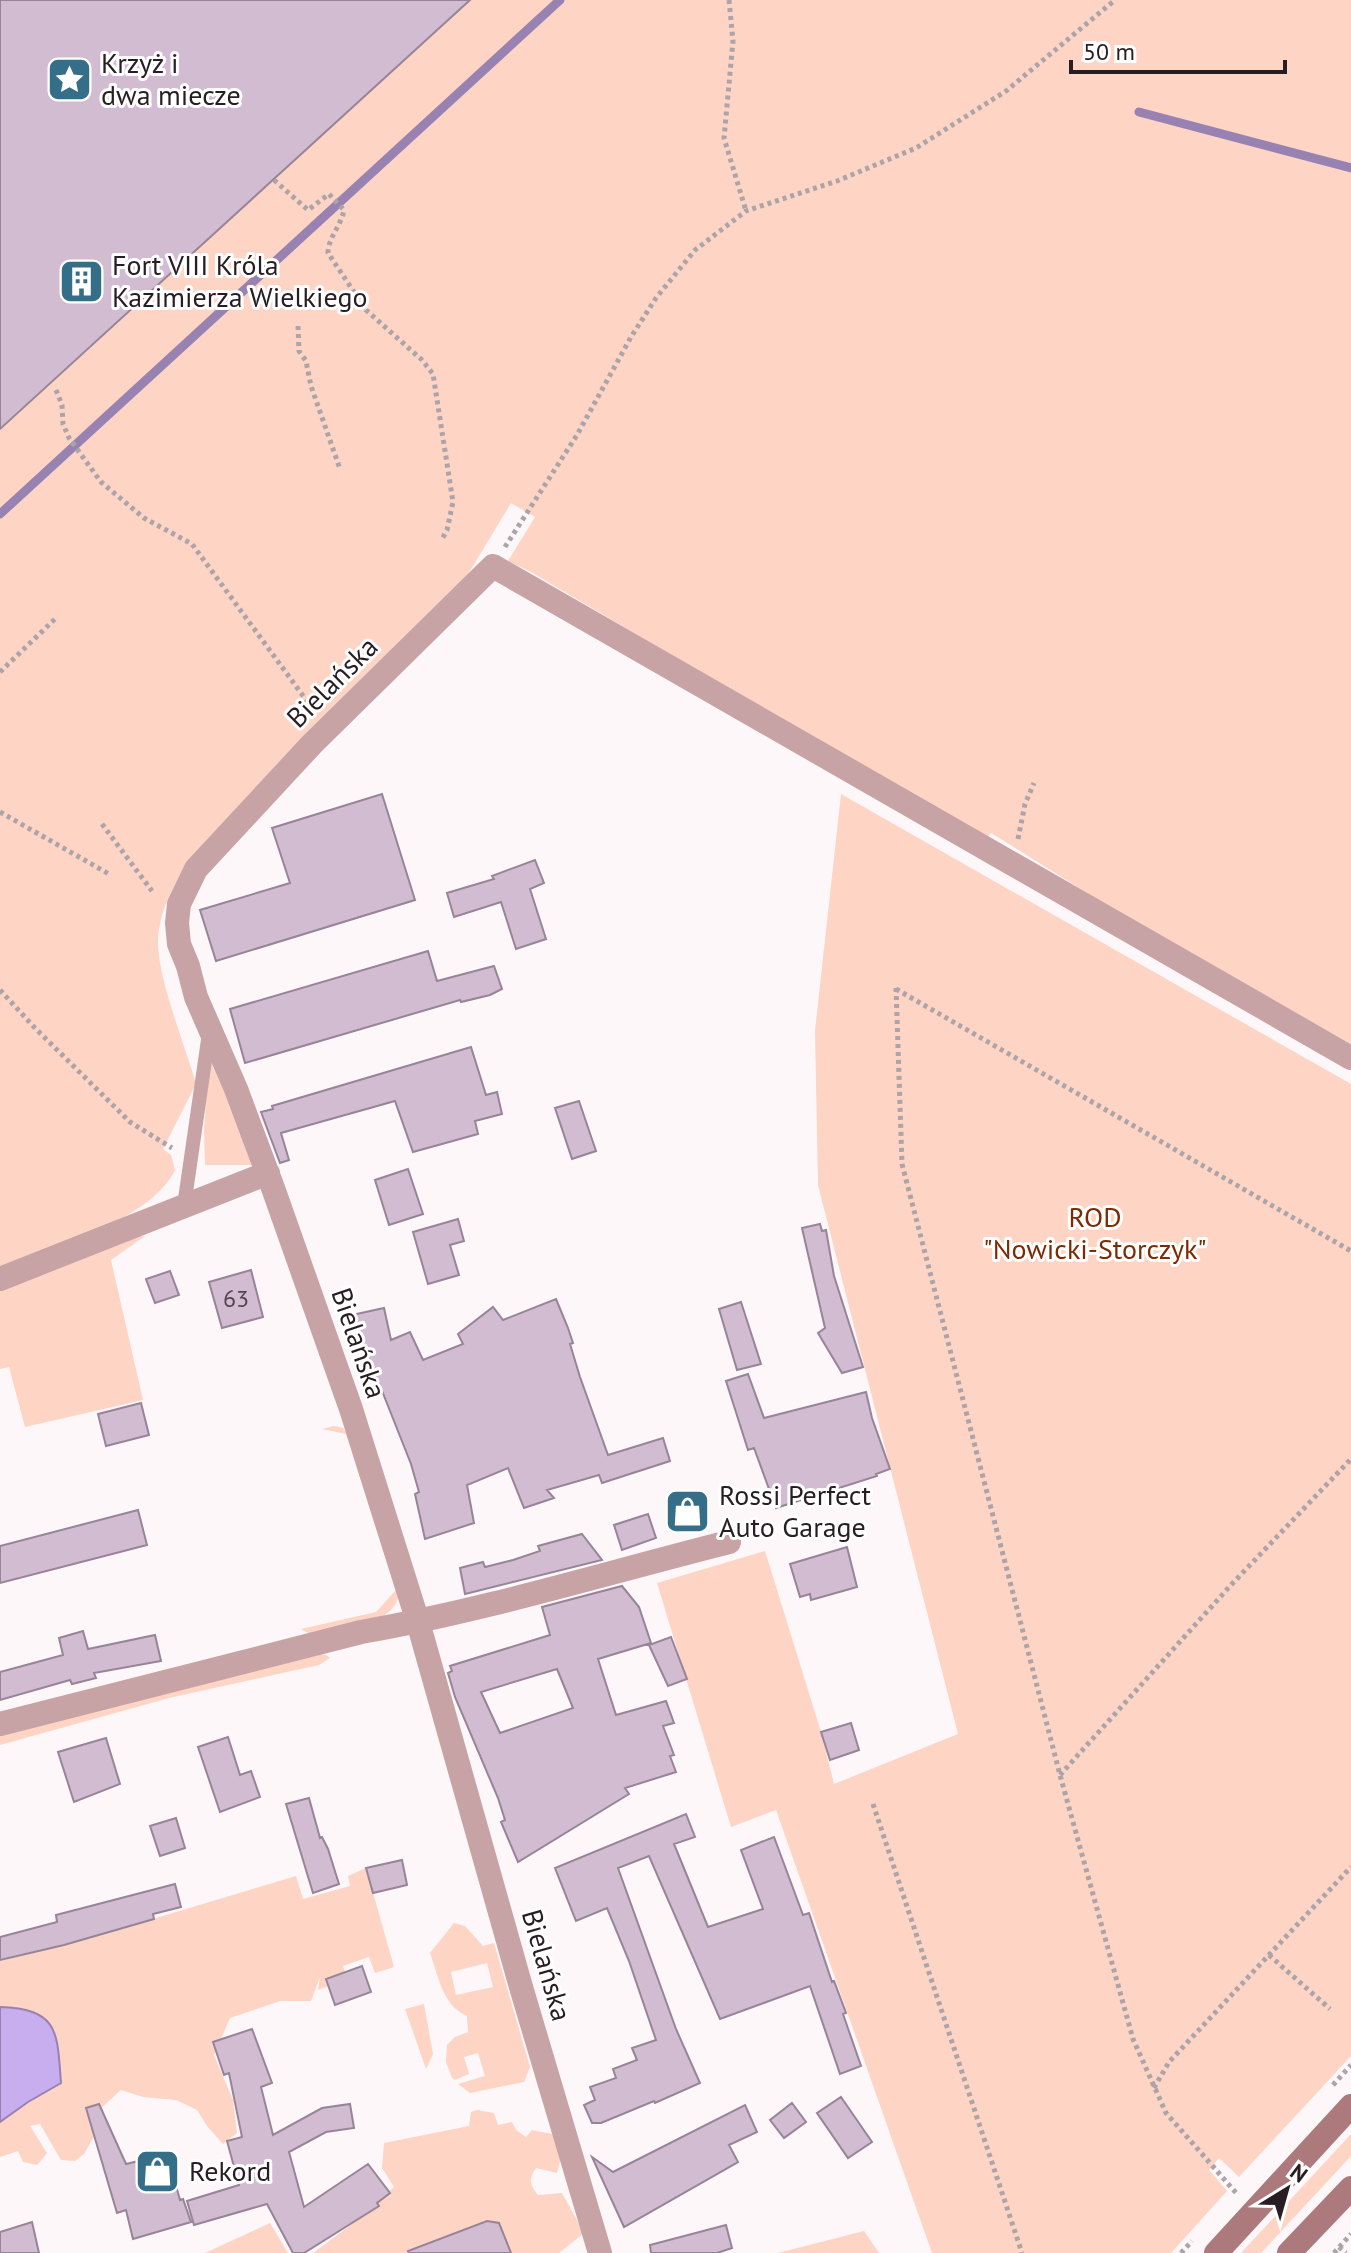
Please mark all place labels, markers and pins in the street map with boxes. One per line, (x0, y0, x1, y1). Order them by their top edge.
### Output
place label: Krzyż i dwa miecze (101, 44, 241, 113)
place icon: Krzyż i dwa miecze (46, 55, 94, 103)
place label: Fort VIII Króla Kazimierza Wielkiego (112, 246, 368, 315)
building icon: Fort VIII Króla Kazimierza Wielkiego (57, 257, 105, 305)
place label: Rossi Perfect Auto Garage (719, 1476, 871, 1545)
shop icon: Rossi Perfect Auto Garage (664, 1487, 712, 1535)
shop icon: Rekord (134, 2147, 182, 2195)
place label: Rekord (189, 2152, 271, 2189)

